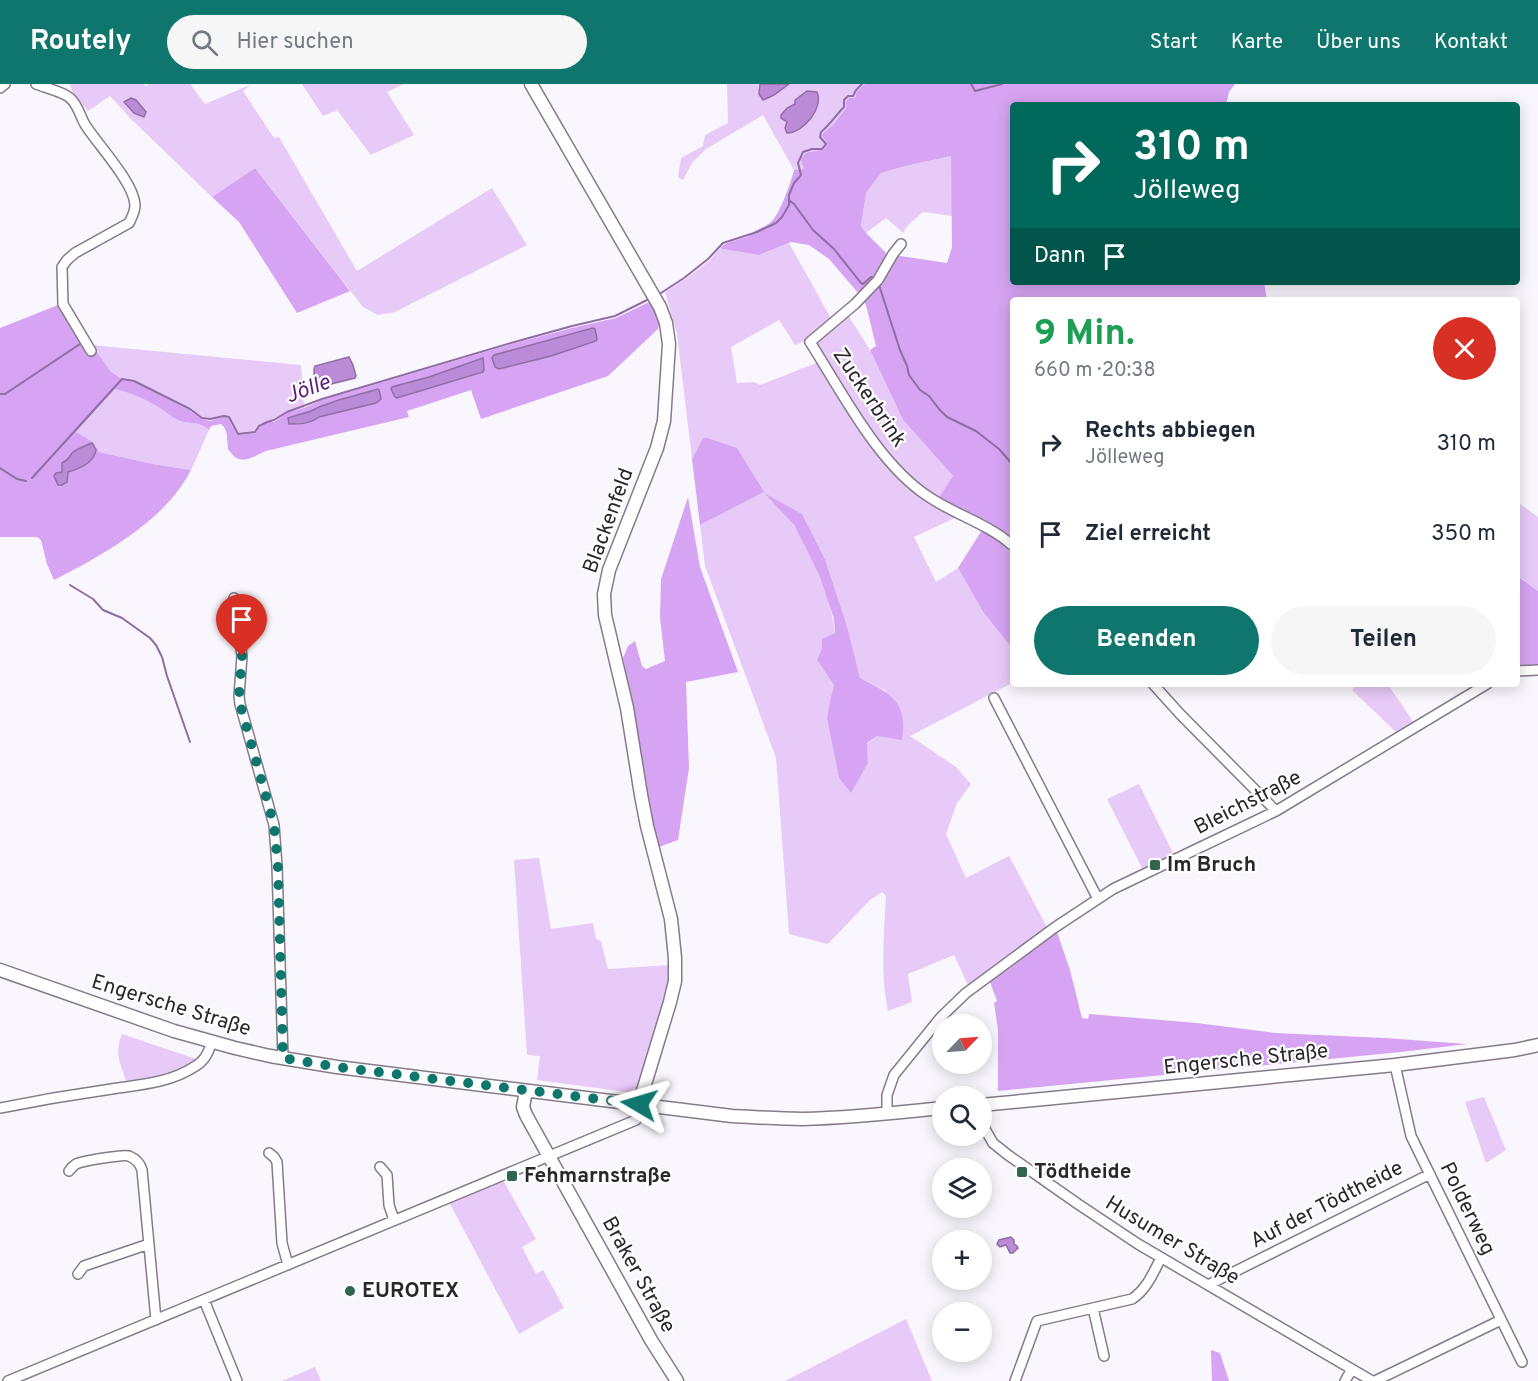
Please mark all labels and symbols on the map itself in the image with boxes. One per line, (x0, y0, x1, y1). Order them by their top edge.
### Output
street label: Zuckerbrink (826, 343, 912, 453)
water label: Jölle (282, 369, 335, 410)
street label: Blackenfeld (577, 465, 641, 577)
pin (216, 594, 267, 656)
street label: Bleichstraße (1190, 764, 1306, 842)
place label: Im Bruch (1167, 852, 1256, 879)
marker: Im Bruch (1148, 858, 1162, 872)
street label: Engersche Straße (88, 969, 254, 1043)
north arrow (932, 1014, 992, 1074)
street label: Engersche Straße (1162, 1038, 1330, 1082)
position arrow (607, 1072, 671, 1136)
street label: Auf der Tödtheide (1246, 1155, 1408, 1255)
street label: Polderweg (1433, 1158, 1501, 1260)
place label: Tödtheide (1034, 1159, 1131, 1186)
place label: Fehmarnstraße (524, 1163, 671, 1190)
marker: Tödtheide (1015, 1165, 1029, 1179)
marker: Fehmarnstraße (505, 1169, 519, 1183)
street label: Husumer Straße (1100, 1190, 1244, 1292)
street label: Braker Straße (595, 1212, 681, 1338)
place label: EUROTEX (362, 1278, 459, 1305)
marker: EUROTEX (343, 1284, 357, 1298)

